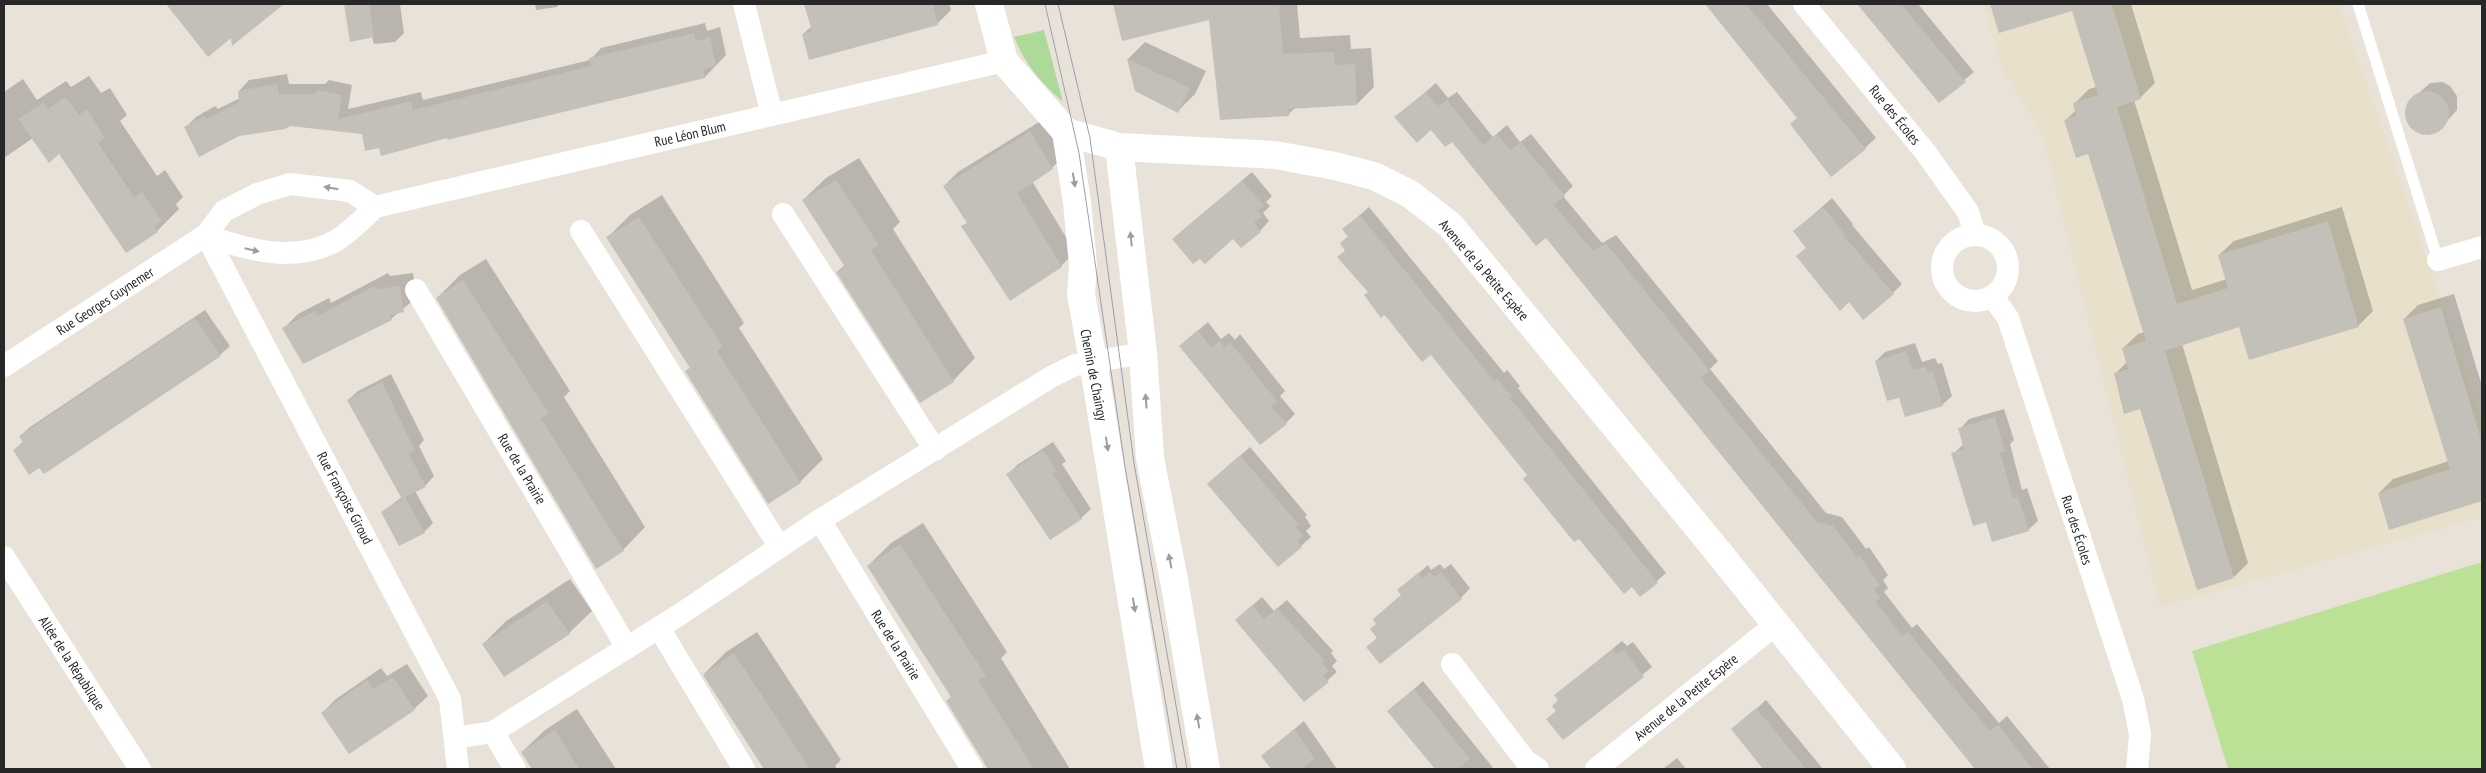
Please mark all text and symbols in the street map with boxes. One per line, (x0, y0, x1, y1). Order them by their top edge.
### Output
street label: Rue des Écoles (1865, 81, 1925, 149)
street label: Rue Léon Blum (653, 117, 727, 151)
one-way arrow (1070, 172, 1078, 188)
one-way arrow (323, 184, 339, 192)
street label: Avenue de la Petite Espère (1435, 216, 1533, 324)
one-way arrow (1127, 231, 1135, 247)
one-way arrow (245, 246, 260, 254)
street label: Rue Georges Guynemer (53, 263, 157, 339)
street label: Chemin de Chaingy (1076, 328, 1112, 423)
one-way arrow (1142, 392, 1150, 408)
street label: Rue de la Prairie (494, 430, 550, 508)
one-way arrow (1103, 437, 1111, 453)
street label: Rue Françoise Giroud (313, 449, 377, 547)
street label: Rue des Écoles (2057, 493, 2097, 567)
one-way arrow (1166, 553, 1174, 569)
one-way arrow (1130, 597, 1138, 613)
street label: Rue de la Prairie (867, 607, 925, 684)
street label: Allée de la République (35, 613, 109, 714)
street label: Avenue de la Petite Espère (1630, 649, 1742, 744)
one-way arrow (1193, 713, 1201, 729)

